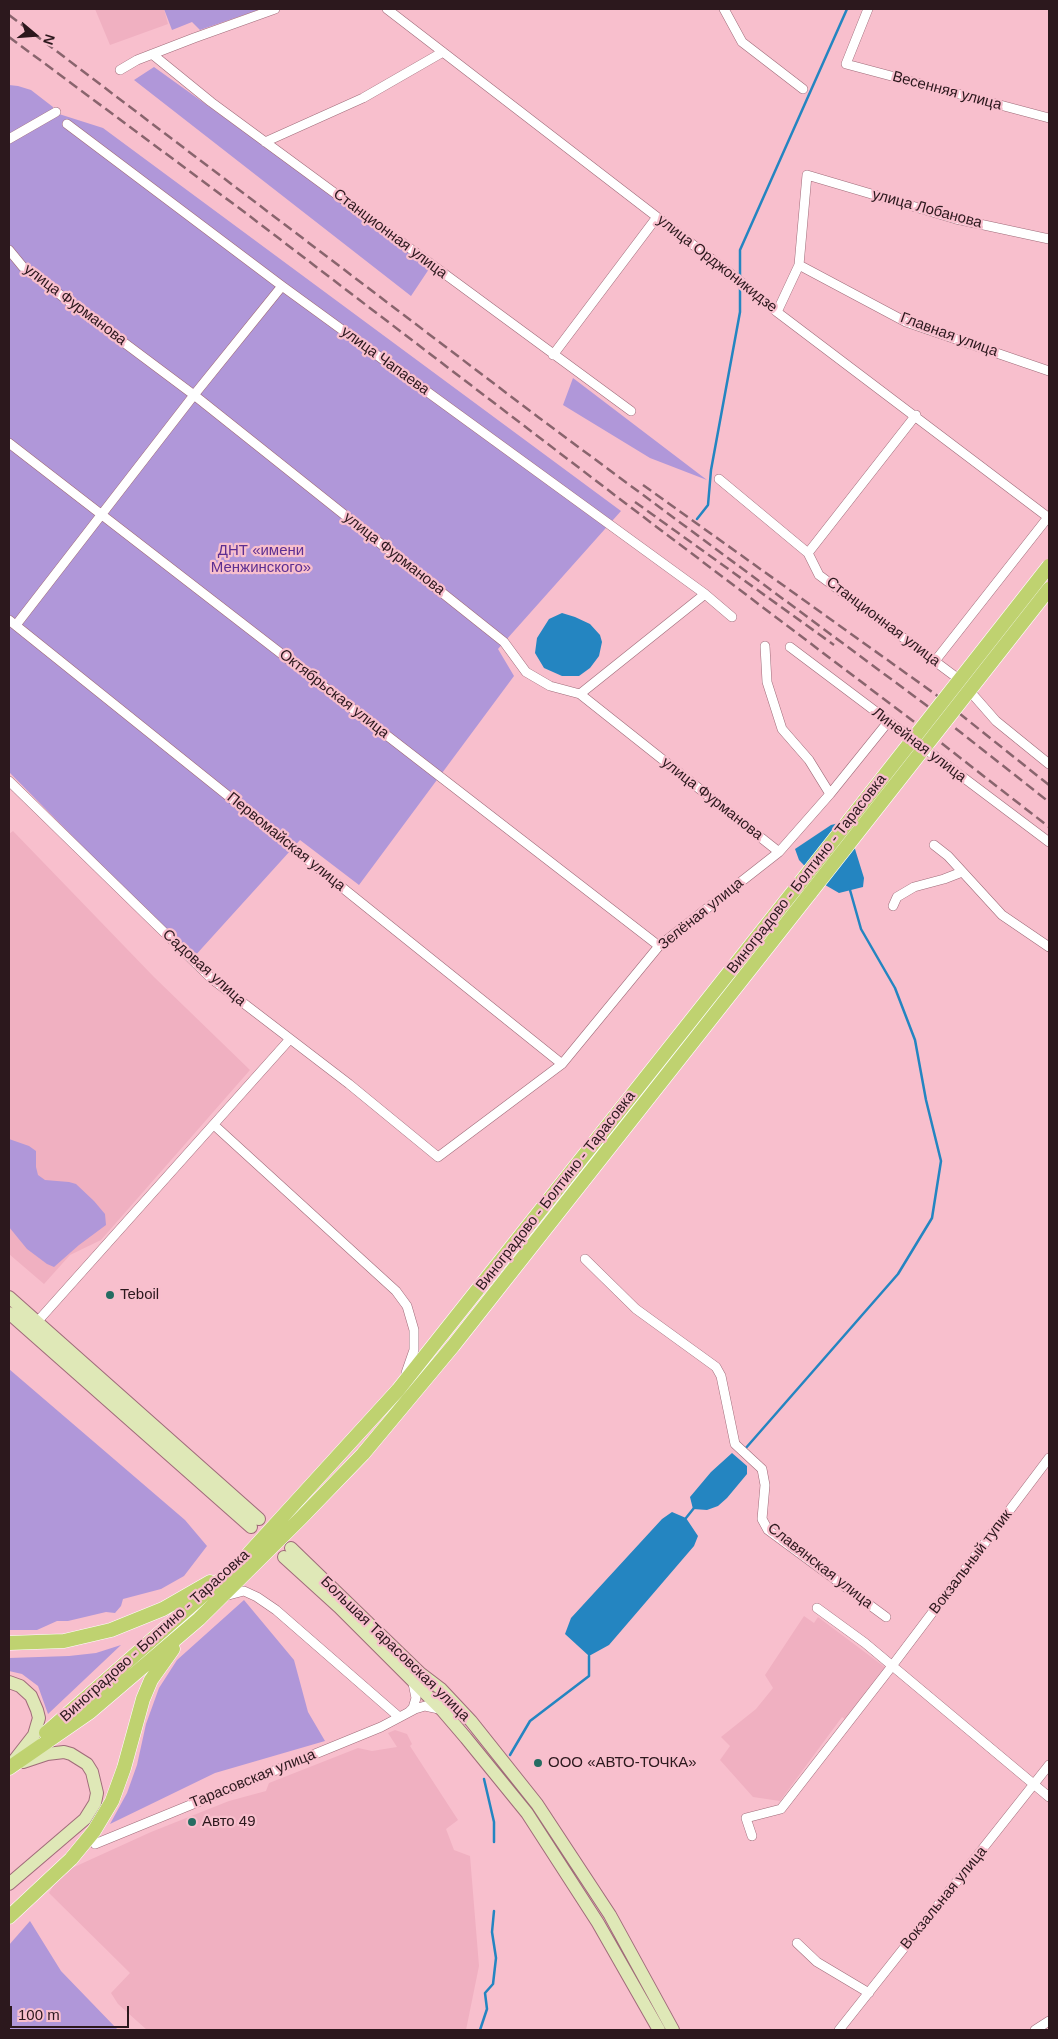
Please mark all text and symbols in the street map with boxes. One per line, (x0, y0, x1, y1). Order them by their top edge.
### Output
north arrow (10, 10, 60, 60)
text: N (40, 32, 58, 47)
street label: Весенняя улица (890, 68, 1004, 114)
street label: Станционная улица (330, 185, 450, 283)
street label: улица Лобанова (870, 186, 984, 232)
street label: улица Орджоникидзе (653, 211, 781, 317)
street label: улица Фурманова (20, 261, 130, 349)
street label: Главная улица (898, 309, 1000, 361)
street label: улица Чапаева (337, 323, 433, 399)
street label: улица Фурманова (340, 509, 448, 599)
park label: ДНТ «имени Менжинского» (211, 542, 311, 577)
street label: Станционная улица (823, 573, 943, 671)
street label: Октябрьская улица (276, 646, 392, 742)
street label: Линейная улица (868, 704, 970, 786)
street label: улица Фурманова (658, 754, 766, 844)
street label: Виноградово - Болтино - Тарасовка (723, 771, 891, 977)
street label: Первомайская улица (223, 789, 349, 895)
street label: Зелёная улица (655, 874, 747, 954)
street label: Садовая улица (159, 926, 249, 1010)
street label: Виноградово - Болтино - Тарасовка (472, 1088, 640, 1294)
place label: Teboil (120, 1286, 159, 1304)
marker: Teboil (104, 1289, 116, 1301)
street label: Вокзальный тупик (926, 1506, 1016, 1618)
street label: Славянская улица (764, 1519, 876, 1613)
street label: Виноградово - Болтино - Тарасовка (57, 1546, 253, 1726)
street label: Большая Тарасовская улица (317, 1573, 473, 1725)
street label: Тарасовская улица (188, 1746, 318, 1812)
place label: ООО «АВТО-ТОЧКА» (548, 1754, 697, 1772)
marker: ООО «АВТО-ТОЧКА» (532, 1757, 544, 1769)
place label: Авто 49 (202, 1813, 256, 1831)
marker: Авто 49 (186, 1816, 198, 1828)
street label: Вокзальная улица (897, 1843, 991, 1953)
scale bar (12, 1996, 131, 2028)
text: 100 m (18, 2006, 60, 2023)

